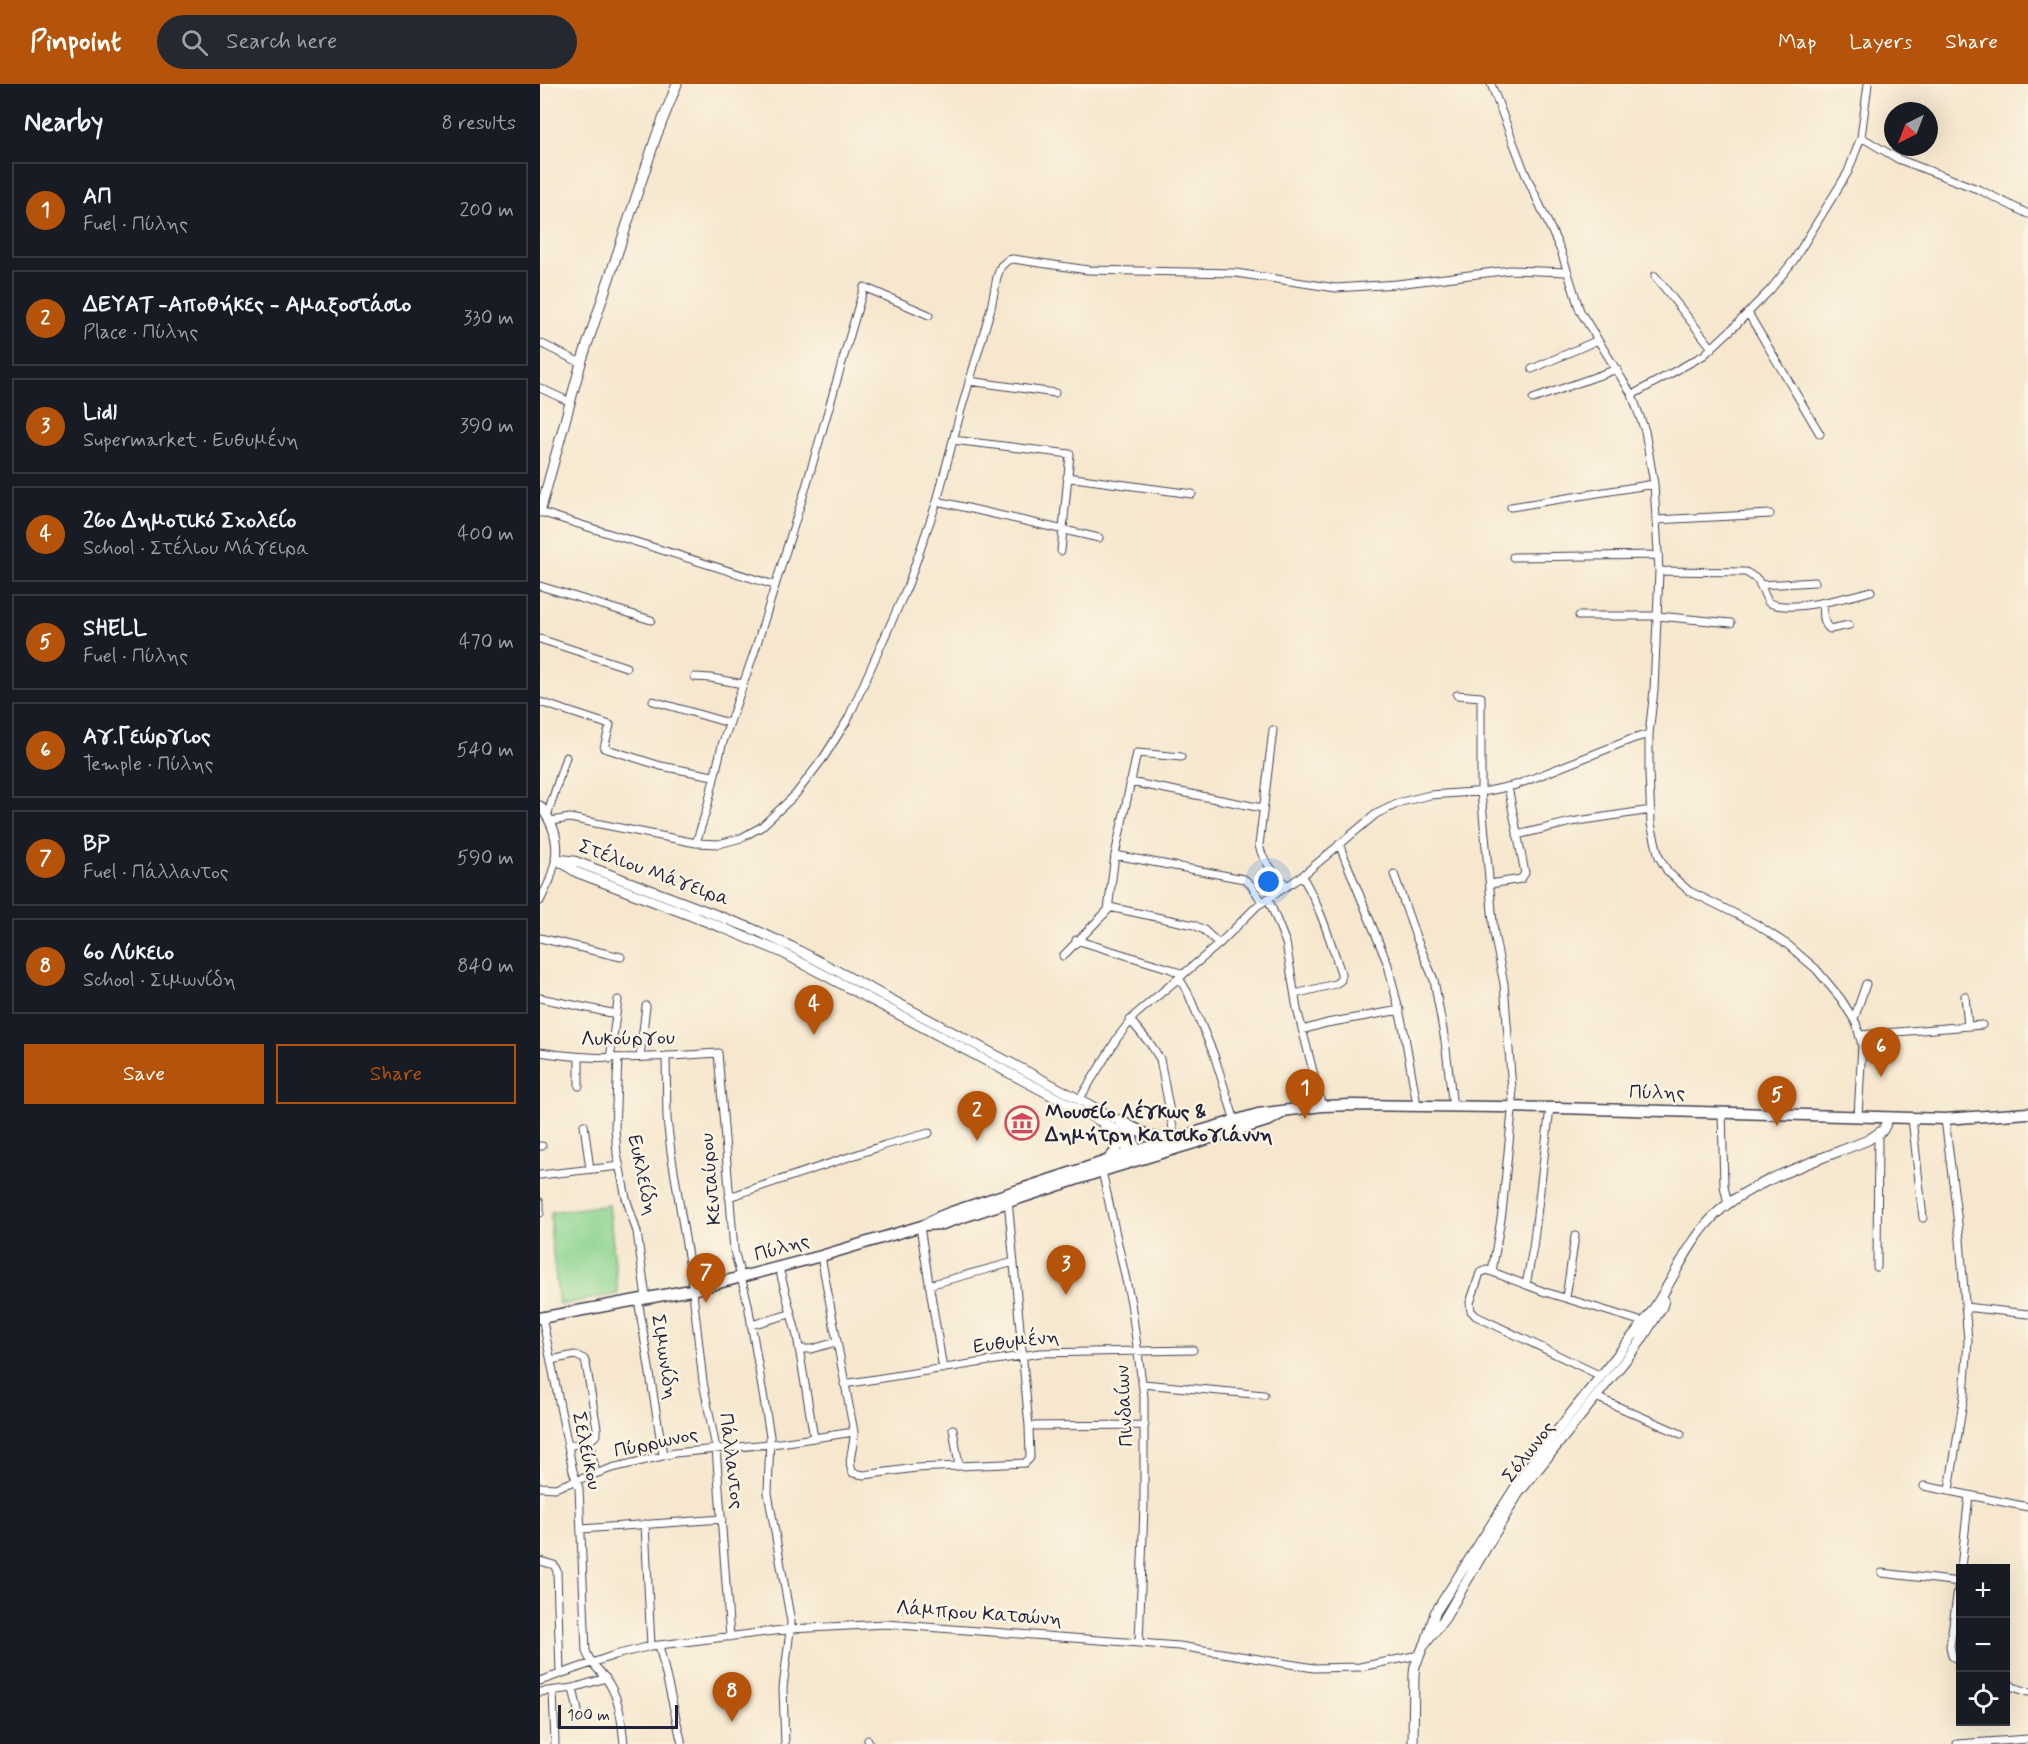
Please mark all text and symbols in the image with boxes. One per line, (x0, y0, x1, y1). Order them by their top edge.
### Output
search box (157, 15, 577, 69)
text: Pinpoint (30, 24, 121, 61)
icon: search (178, 26, 211, 59)
text: Search here (226, 28, 337, 56)
text: Map (1778, 28, 1816, 56)
text: Layers (1849, 28, 1912, 56)
text: Share (1945, 28, 1998, 56)
north arrow (1884, 102, 1938, 156)
text: Nearby (24, 106, 103, 140)
text: 8 results (442, 110, 516, 137)
text: ΑΠ (83, 183, 112, 211)
text: 1 (41, 197, 50, 224)
text: 200 m (459, 197, 514, 224)
text: Fuel · Πύλης (83, 211, 188, 238)
text: ΔΕΥΑΤ -Αποθήκες - Αμαξοστάσιο (83, 291, 411, 319)
text: 2 (41, 305, 50, 332)
text: 330 m (463, 305, 514, 332)
text: Place · Πύλης (83, 319, 198, 346)
text: Lidl (83, 399, 117, 427)
text: 3 (41, 413, 50, 440)
text: 390 m (460, 413, 514, 440)
text: Supermarket · Ευθυμένη (83, 427, 299, 454)
text: 26ο Δημοτικό Σχολείο (83, 507, 296, 535)
text: 4 (40, 521, 51, 548)
text: 400 m (458, 521, 514, 548)
text: School · Στέλιου Μάγειρα (83, 535, 309, 562)
text: SHELL (83, 615, 147, 643)
text: 5 (40, 629, 52, 656)
text: 470 m (459, 629, 514, 656)
text: Fuel · Πύλης (83, 643, 188, 670)
text: Αγ.Γεώργιος (83, 723, 211, 751)
text: 6 (40, 737, 51, 764)
text: 540 m (457, 737, 514, 764)
text: Temple · Πύλης (83, 751, 213, 778)
text: BP (83, 831, 110, 859)
street label: Στέλιου Μάγειρα (575, 833, 733, 913)
text: 7 (39, 845, 52, 872)
text: 590 m (457, 845, 514, 872)
text: Fuel · Πάλλαντος (83, 859, 229, 886)
your location (1254, 867, 1283, 896)
text: 6ο Λύκειο (83, 939, 174, 967)
text: 8 (40, 953, 51, 980)
text: 840 m (457, 953, 514, 980)
text: School · Σιμωνίδη (83, 967, 236, 994)
pin: 4 (794, 986, 834, 1035)
street label: Λυκούργου (581, 1025, 675, 1053)
pin: 6 (1862, 1028, 1900, 1077)
button: Save (24, 1044, 264, 1104)
button: Share (276, 1044, 516, 1104)
pin: 1 (1286, 1070, 1324, 1119)
pin: 5 (1758, 1076, 1796, 1126)
street label: Πύλης (1629, 1079, 1685, 1107)
pin: 2 (958, 1092, 996, 1141)
place label: Μουσείο Λέγκως & Δημήτρη Κατσικογιάννη (1044, 1098, 1273, 1149)
museum icon: Μουσείο Λέγκως & Δημήτρη Κατσικογιάννη (1004, 1105, 1040, 1141)
street label: Ευκλείδη (620, 1132, 664, 1218)
street label: Κενταύρου (694, 1132, 728, 1226)
street label: Πύλης (751, 1227, 813, 1269)
pin: 3 (1046, 1246, 1086, 1295)
pin: 7 (686, 1254, 726, 1303)
street label: Σιμωνίδη (644, 1313, 684, 1401)
street label: Ευθυμένη (972, 1323, 1060, 1361)
street label: Πινδαίων (1109, 1364, 1141, 1448)
street label: Σελεύκου (565, 1410, 607, 1492)
street label: Πάλλαντος (712, 1411, 750, 1511)
street label: Σόλωνος (1496, 1415, 1562, 1489)
street label: Πύρρωνος (612, 1421, 701, 1465)
map controls (1956, 1564, 2010, 1726)
button: + (1956, 1564, 2010, 1618)
street label: Λάμπρου Κατσώνη (895, 1595, 1063, 1633)
button: − (1956, 1618, 2010, 1672)
pin: 8 (712, 1672, 752, 1722)
button: locate (1956, 1672, 2010, 1726)
scale bar (558, 1702, 678, 1730)
text: 100 m (567, 1705, 610, 1726)

